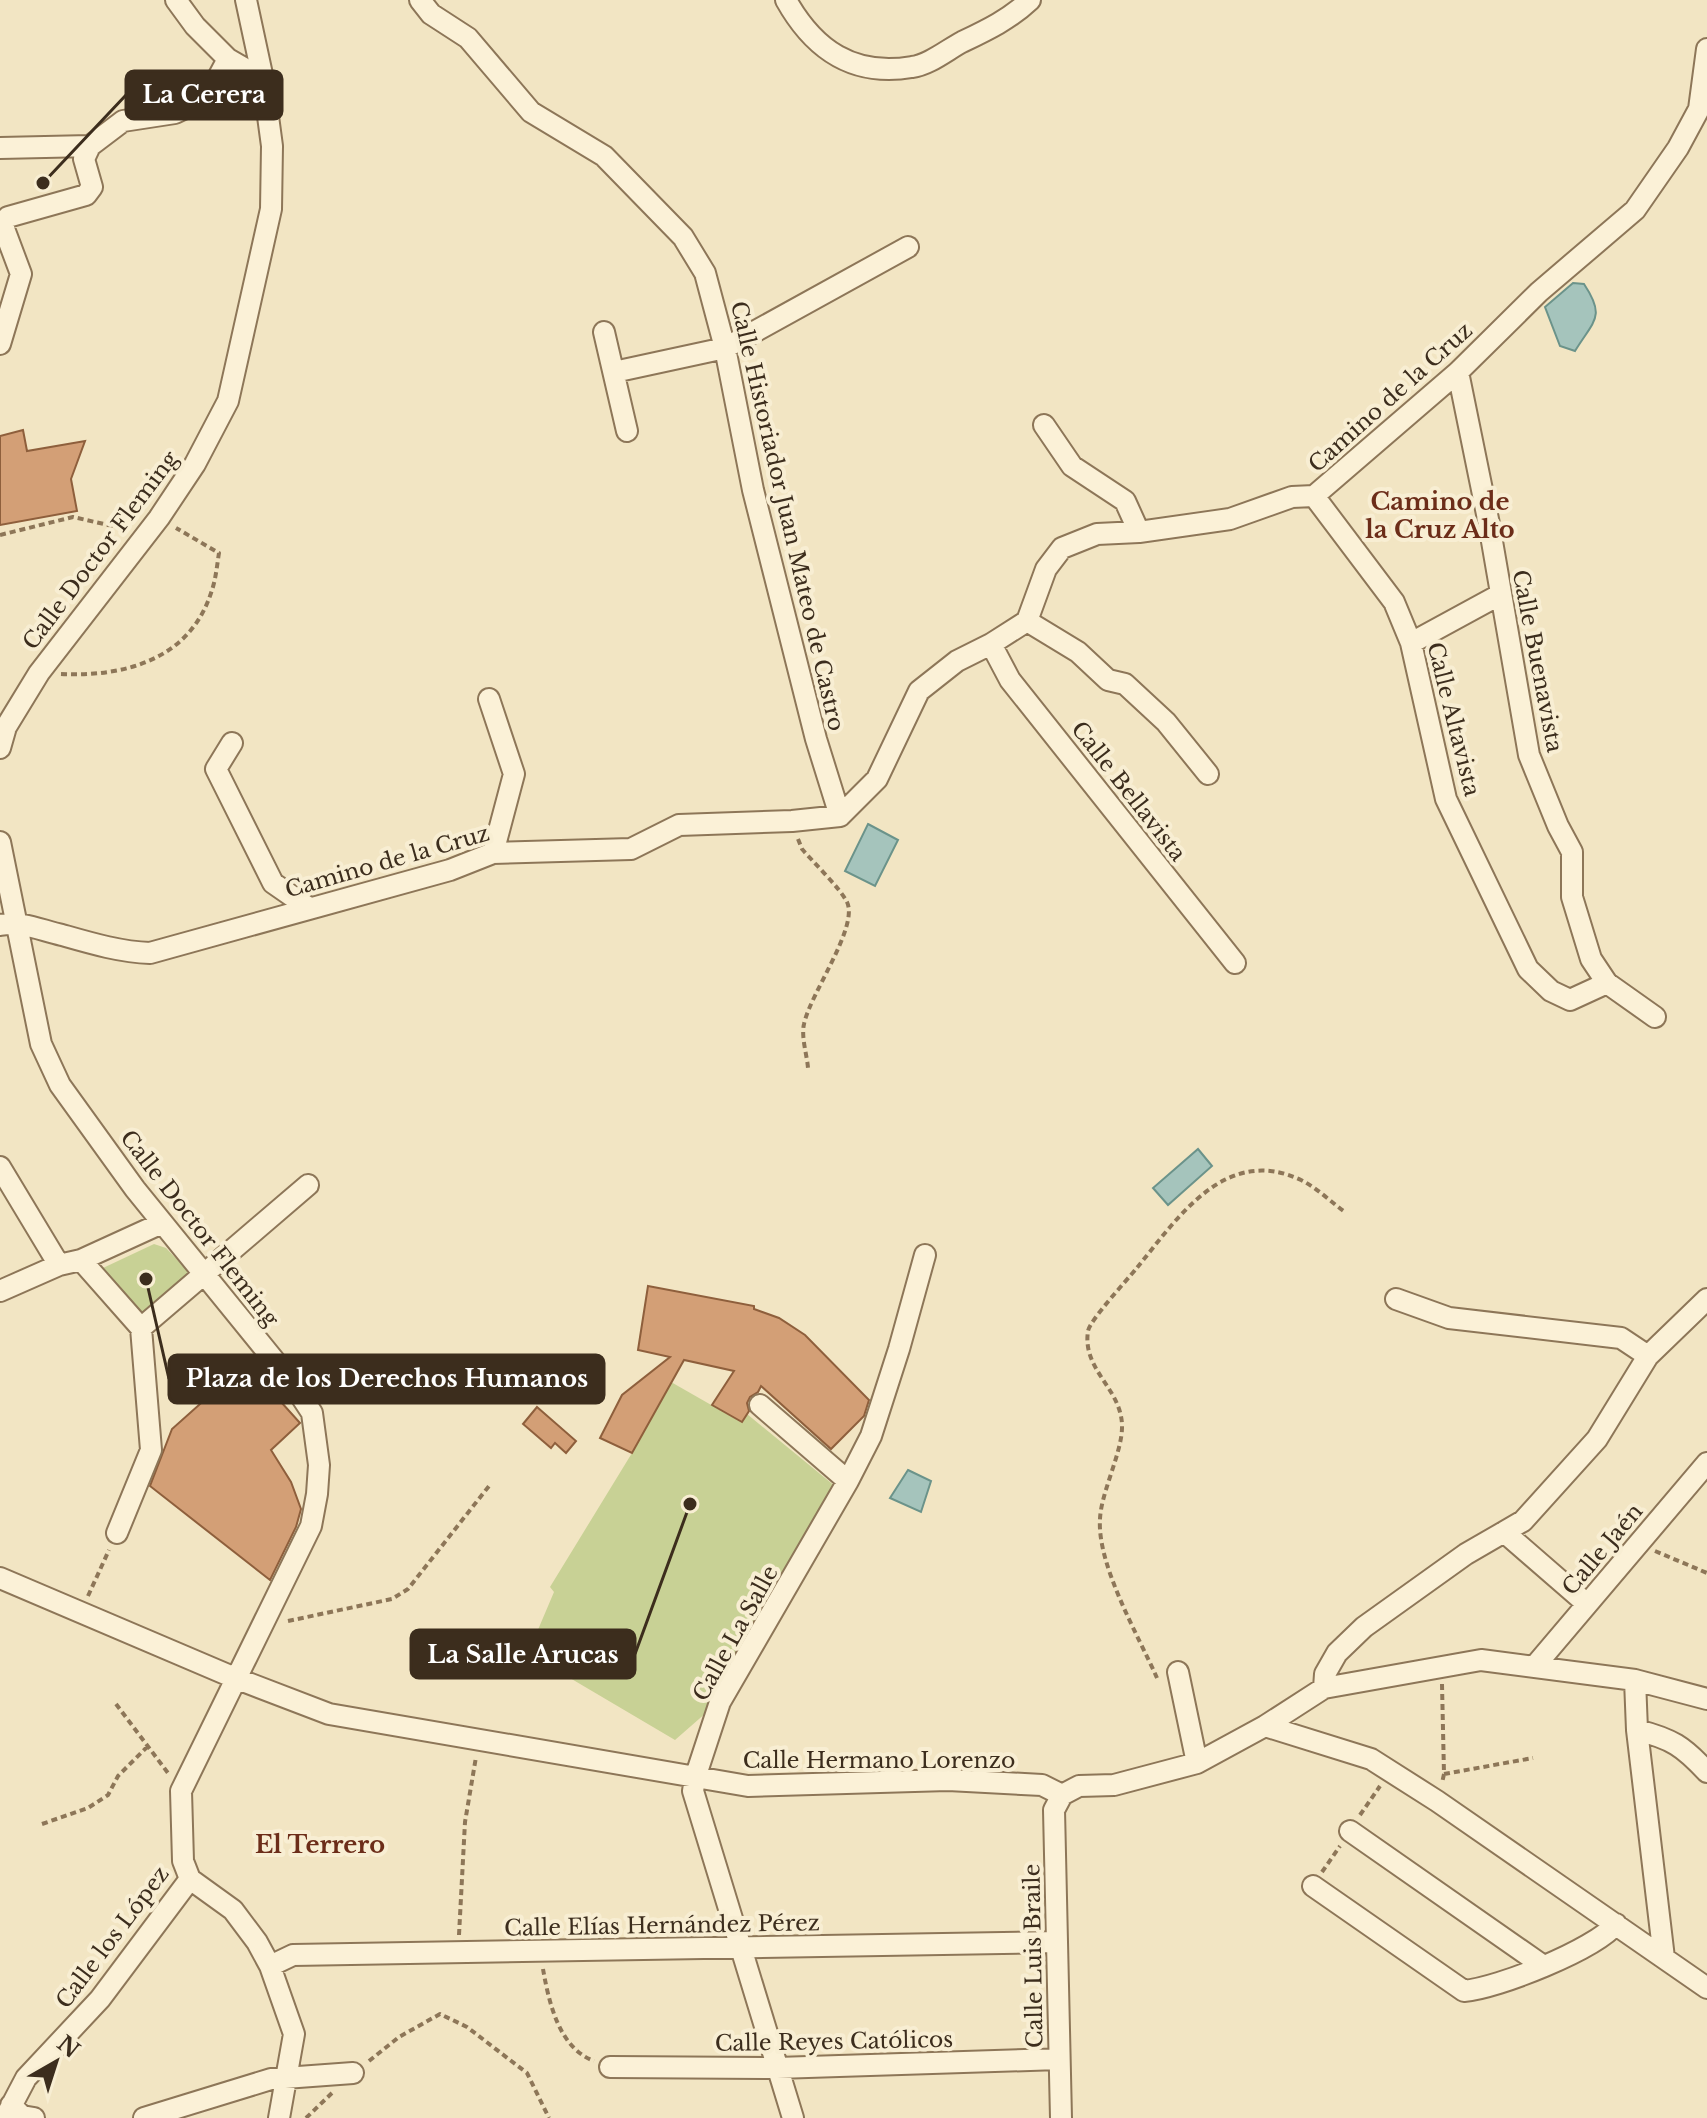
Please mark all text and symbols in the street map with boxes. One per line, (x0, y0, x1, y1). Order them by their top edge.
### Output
callout: La Cerera (126, 71, 282, 119)
text: La Cerera (142, 80, 266, 109)
street label: Calle Historiador Juan Mateo de Castro (725, 299, 850, 734)
street label: Camino de la Cruz (1303, 317, 1478, 478)
street label: Calle Doctor Fleming (17, 445, 184, 655)
district label: Camino de la Cruz Alto (1365, 487, 1515, 544)
street label: Calle Buenavista (1507, 567, 1569, 756)
street label: Calle Altavista (1421, 639, 1486, 800)
street label: Calle Bellavista (1066, 716, 1192, 867)
street label: Camino de la Cruz (282, 819, 492, 904)
street label: Calle Doctor Fleming (115, 1125, 285, 1332)
callout: Plaza de los Derechos Humanos (169, 1355, 604, 1403)
text: Plaza de los Derechos Humanos (186, 1364, 588, 1393)
street label: Calle Jaén (1556, 1498, 1648, 1600)
street label: Calle La Salle (687, 1561, 784, 1706)
callout: La Salle Arucas (411, 1630, 635, 1678)
text: La Salle Arucas (427, 1640, 619, 1669)
street label: Calle Hermano Lorenzo (743, 1747, 1015, 1774)
district label: El Terrero (255, 1830, 385, 1859)
street label: Calle los López (50, 1861, 175, 2014)
street label: Calle Luis Braile (1018, 1864, 1049, 2048)
street label: Calle Elías Hernández Pérez (504, 1909, 820, 1942)
north arrow (16, 2022, 96, 2102)
street label: Calle Reyes Católicos (715, 2026, 953, 2057)
text: N (52, 2030, 85, 2064)

